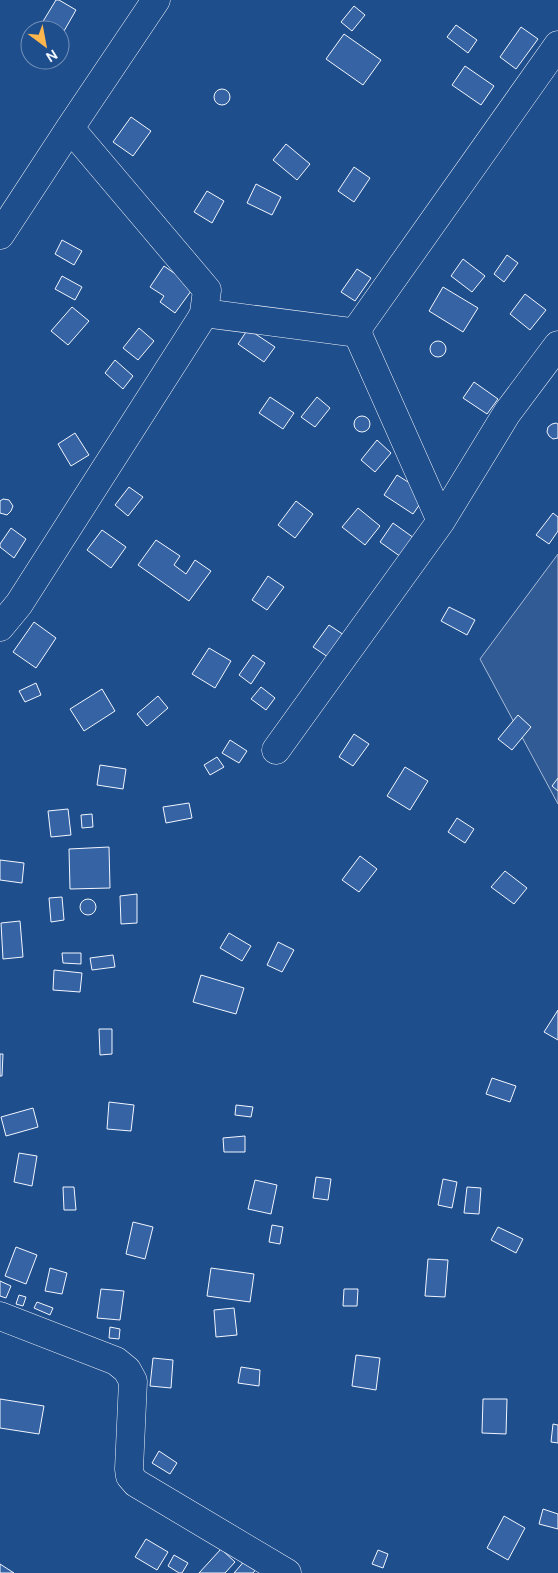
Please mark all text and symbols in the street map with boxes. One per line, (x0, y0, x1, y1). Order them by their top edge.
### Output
north arrow (20, 20, 70, 70)
text: N (43, 46, 61, 66)

